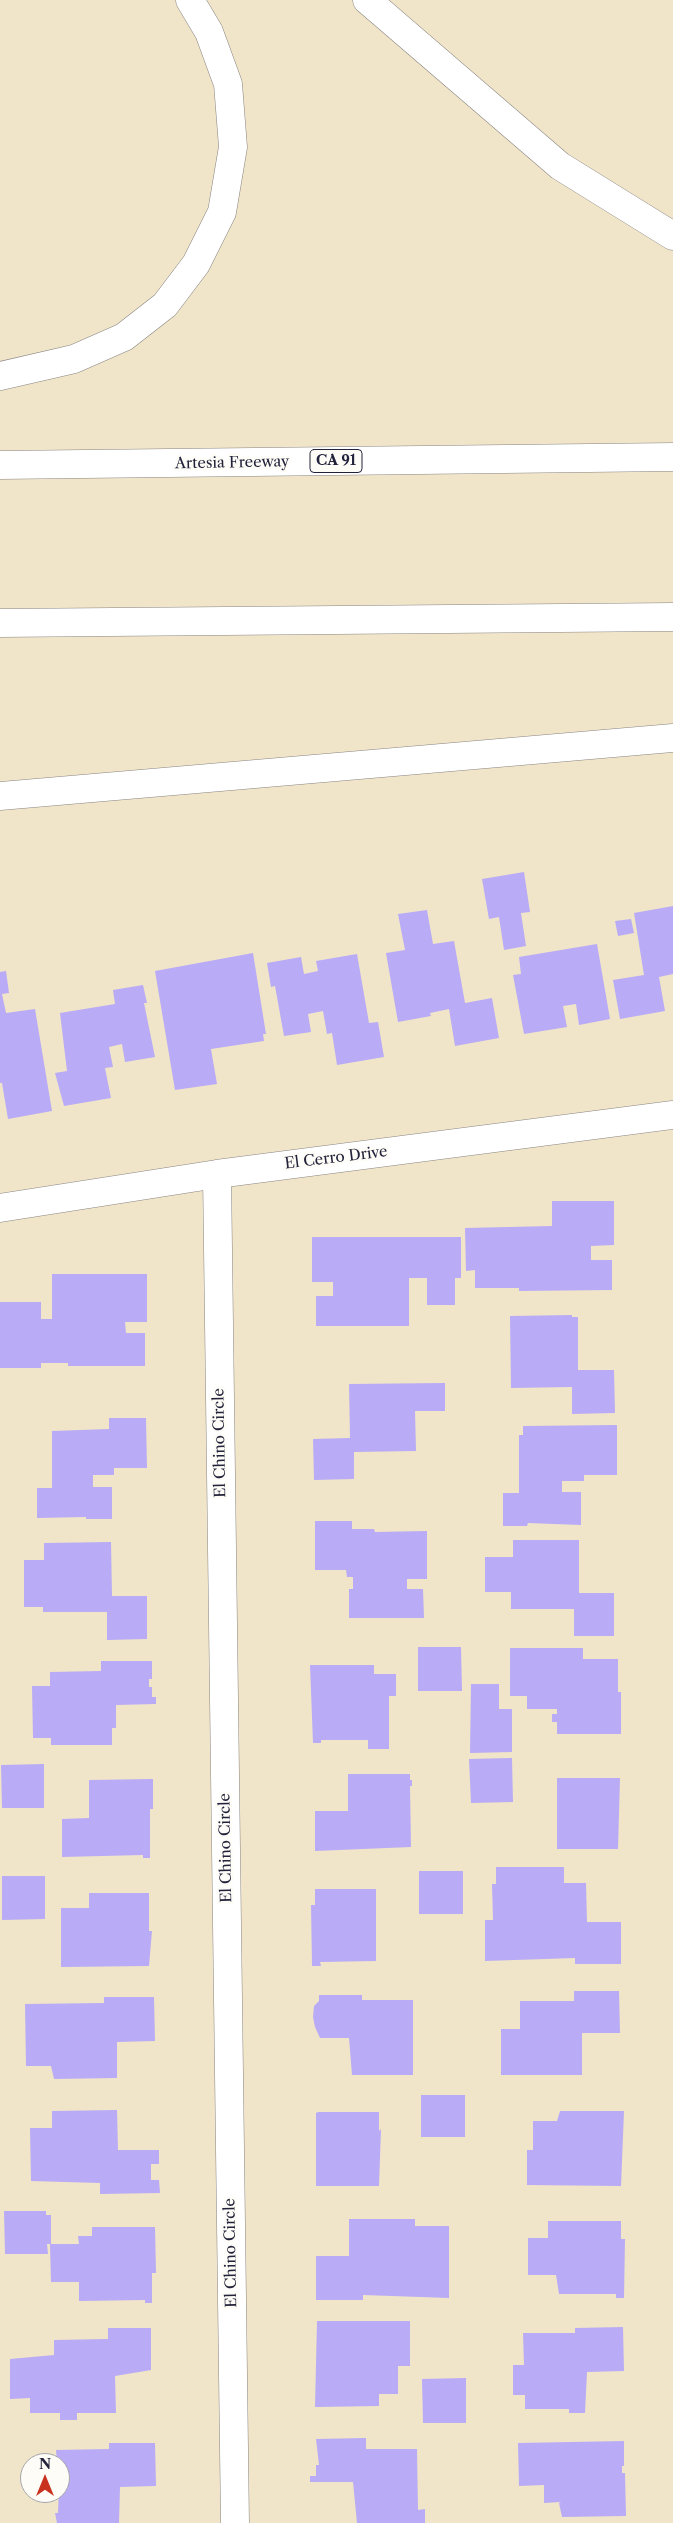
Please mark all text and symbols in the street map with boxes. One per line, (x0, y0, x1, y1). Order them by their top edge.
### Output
road number: CA 91 (310, 450, 362, 472)
street label: Artesia Freeway (175, 453, 289, 473)
street label: El Cerro Drive (284, 1143, 388, 1173)
street label: El Chino Circle (210, 1388, 230, 1498)
street label: El Chino Circle (216, 1793, 236, 1903)
street label: El Chino Circle (221, 2198, 241, 2308)
north arrow (20, 2453, 70, 2503)
text: N (39, 2455, 51, 2473)

